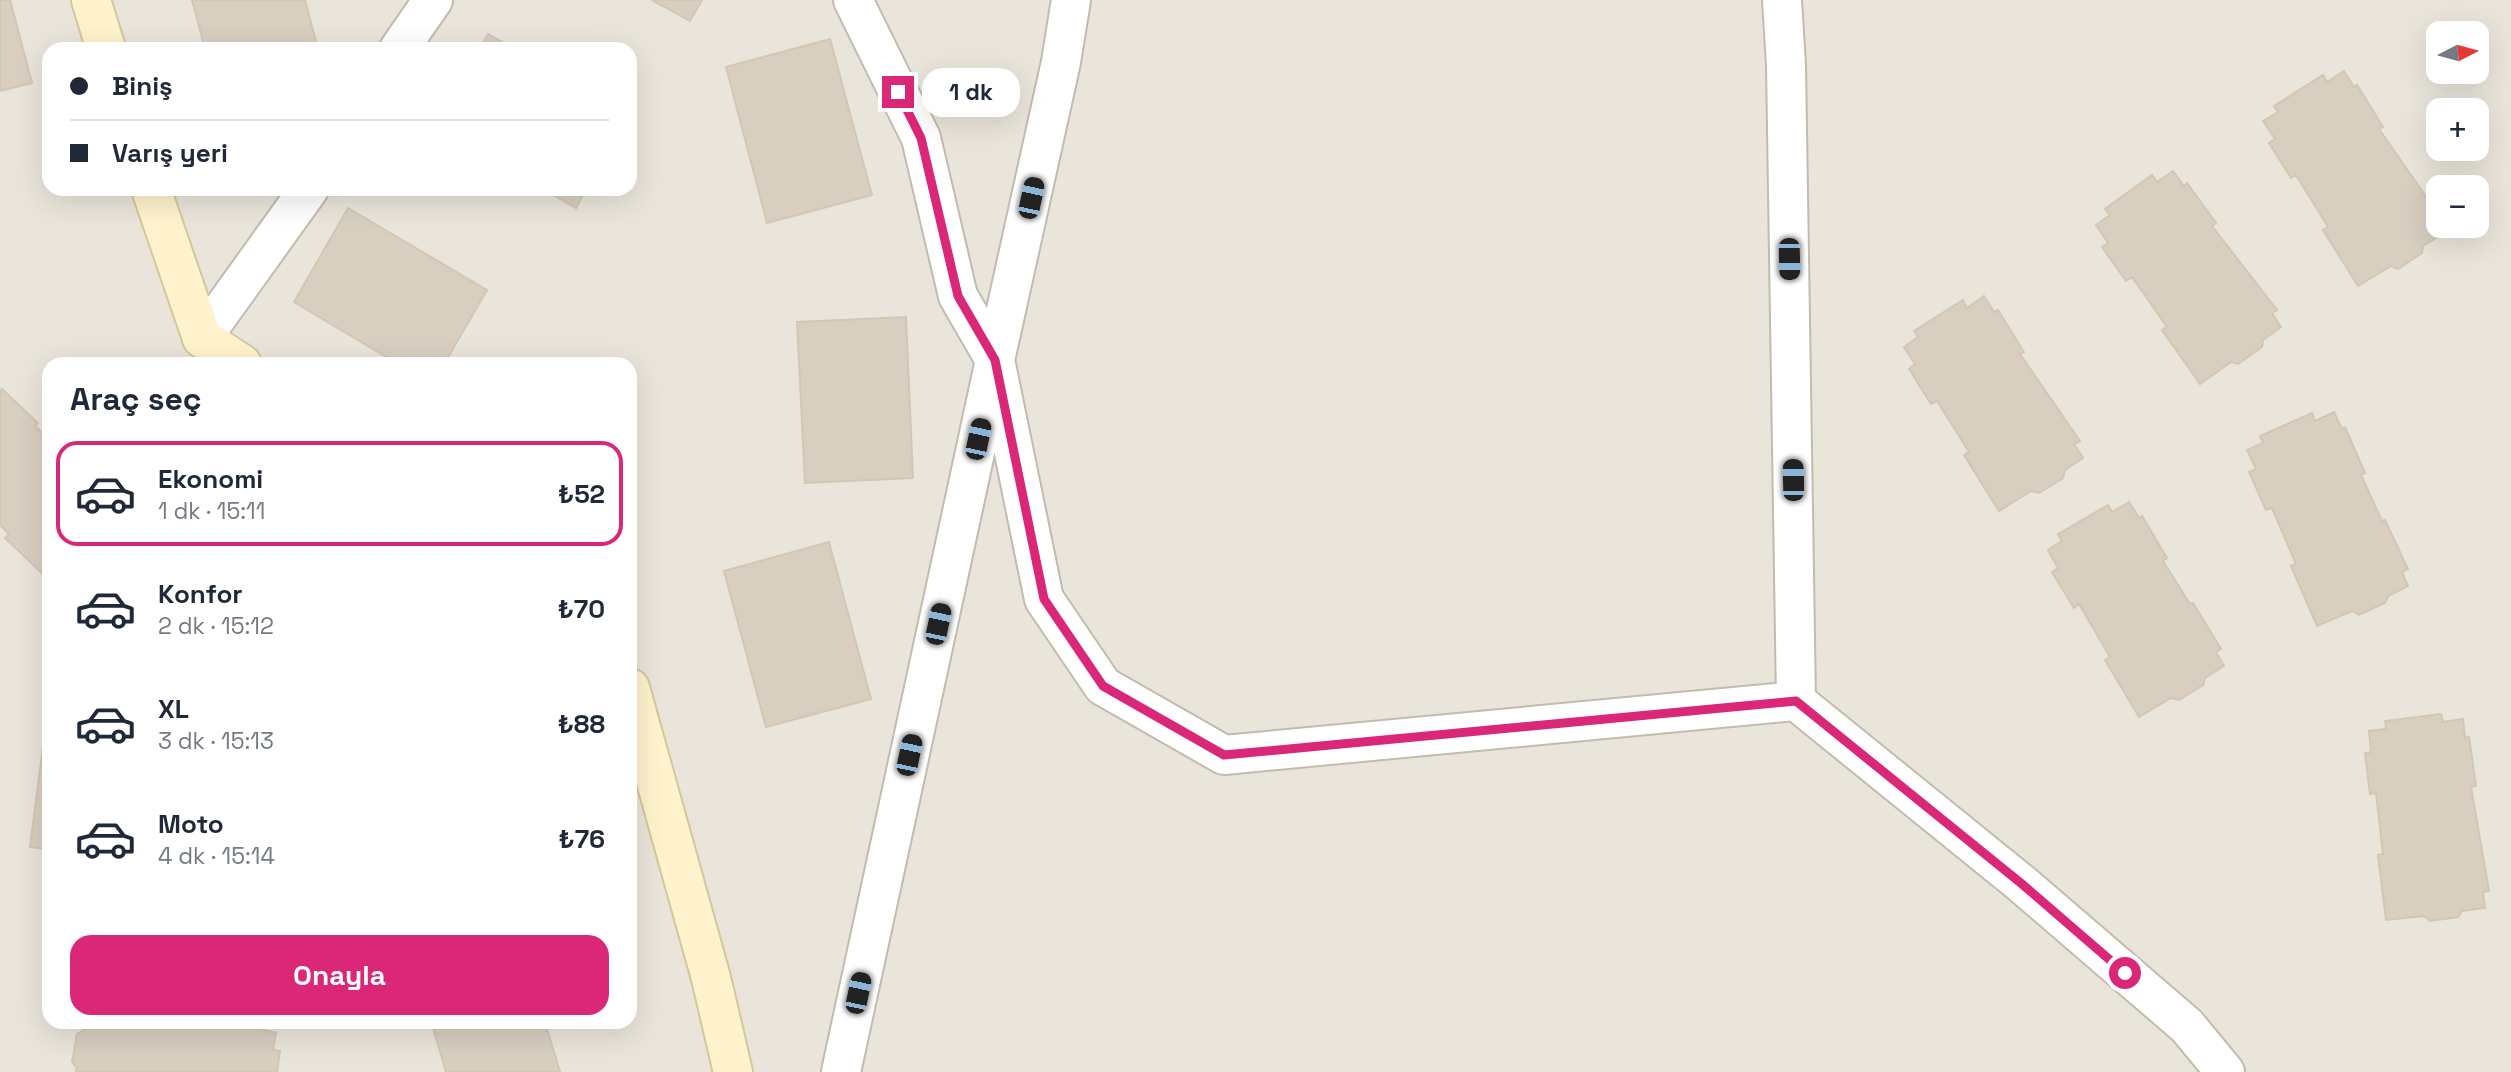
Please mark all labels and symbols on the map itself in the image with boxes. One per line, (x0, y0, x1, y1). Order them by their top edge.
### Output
north arrow (2426, 21, 2488, 84)
callout: 1 dk (922, 68, 1020, 116)
route end (882, 76, 914, 108)
car (1017, 175, 1046, 221)
car (1779, 238, 1800, 280)
car (964, 416, 993, 462)
car (1783, 459, 1804, 501)
car (924, 601, 953, 647)
car (895, 732, 924, 778)
route start (2109, 957, 2141, 989)
car (844, 970, 873, 1016)

